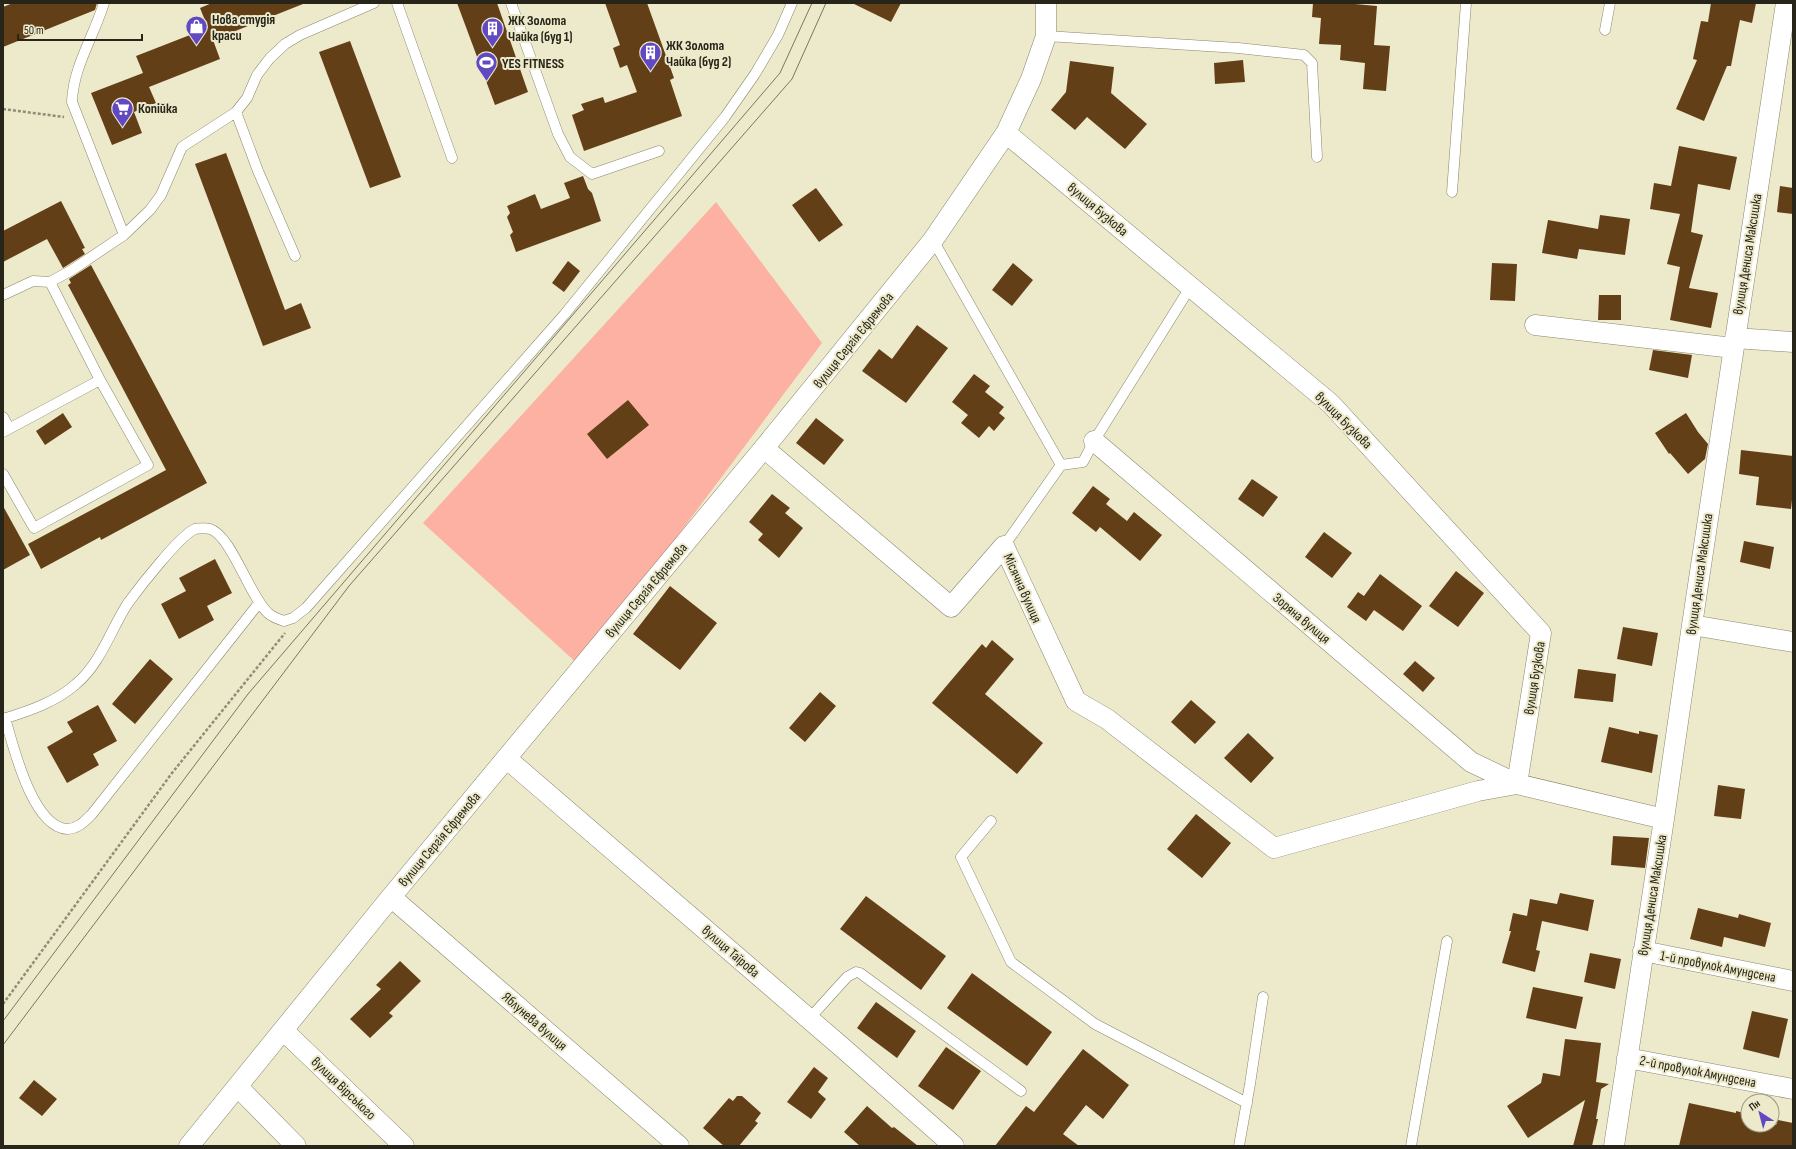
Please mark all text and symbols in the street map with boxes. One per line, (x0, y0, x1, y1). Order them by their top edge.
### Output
place label: Нова студія краси (212, 11, 275, 44)
place label: ЖК Золота Чайка (буд 1) (508, 12, 573, 45)
shop icon: Нова студія краси (184, 14, 210, 47)
building icon: ЖК Золота Чайка (буд 1) (480, 15, 506, 48)
scale bar (18, 16, 142, 42)
text: 50 m (24, 23, 44, 38)
place label: ЖК Золота Чайка (буд 2) (666, 37, 731, 70)
building icon: ЖК Золота Чайка (буд 2) (638, 40, 664, 73)
sports icon: YES FITNESS (474, 50, 500, 83)
place label: YES FITNESS (502, 55, 564, 72)
supermarket icon: Копійка (109, 95, 135, 128)
place label: Копійка (138, 100, 178, 117)
street label: вулиця Бузкова (1064, 179, 1131, 240)
street label: вулиця Дениса Максишка (1730, 192, 1765, 316)
street label: вулиця Сергія Єфремова (810, 289, 897, 392)
street label: вулиця Бузкова (1311, 388, 1376, 453)
street label: вулиця Дениса Максишка (1683, 512, 1716, 636)
street label: вулиця Сергія Єфремова (602, 540, 691, 641)
street label: Місячна вулиця (1000, 551, 1045, 626)
street label: Зоряна вулиця (1269, 589, 1334, 647)
street label: вулиця Бузкова (1520, 640, 1549, 716)
street label: вулиця Сергія Єфремова (395, 789, 484, 890)
street label: вулиця Дениса Максишка (1635, 833, 1670, 957)
street label: вулиця Таїрова (698, 922, 763, 981)
street label: 1-й провулок Амундсена (1659, 947, 1777, 986)
street label: Яблунева вулиця (499, 989, 571, 1054)
street label: 2-й провулок Амундсена (1638, 1052, 1758, 1091)
street label: вулиця Вірського (308, 1053, 380, 1123)
north arrow (1740, 1093, 1780, 1133)
text: Пн (1746, 1097, 1763, 1114)

